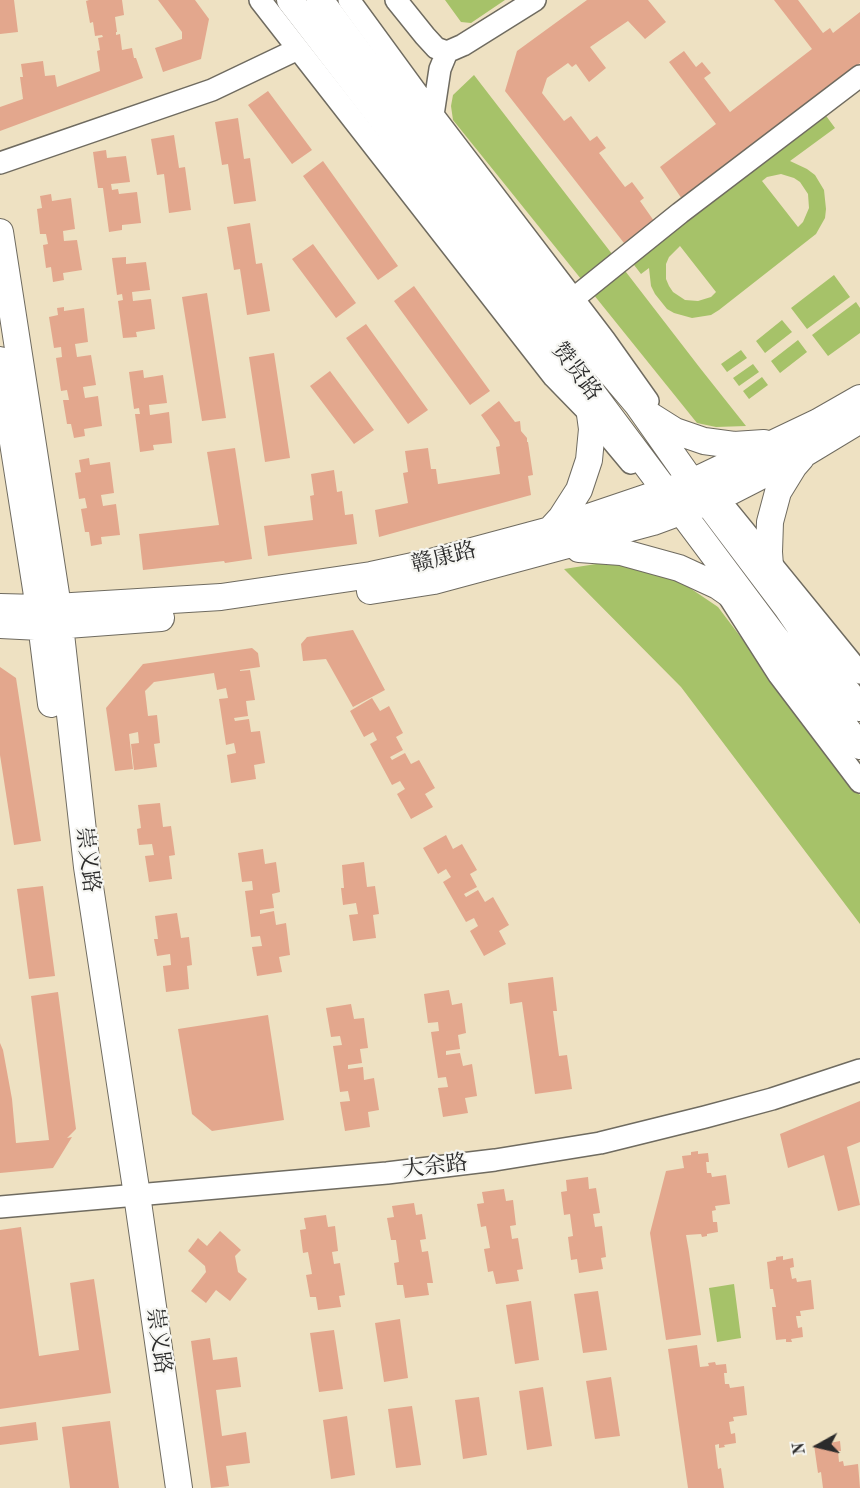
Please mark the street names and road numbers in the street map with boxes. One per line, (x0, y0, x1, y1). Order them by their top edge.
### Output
street label: 赞贤路 (546, 338, 606, 406)
street label: 赣康路 (409, 537, 479, 579)
street label: 崇义路 (70, 826, 104, 894)
street label: 大余路 (401, 1150, 469, 1184)
street label: 崇义路 (140, 1306, 176, 1376)

